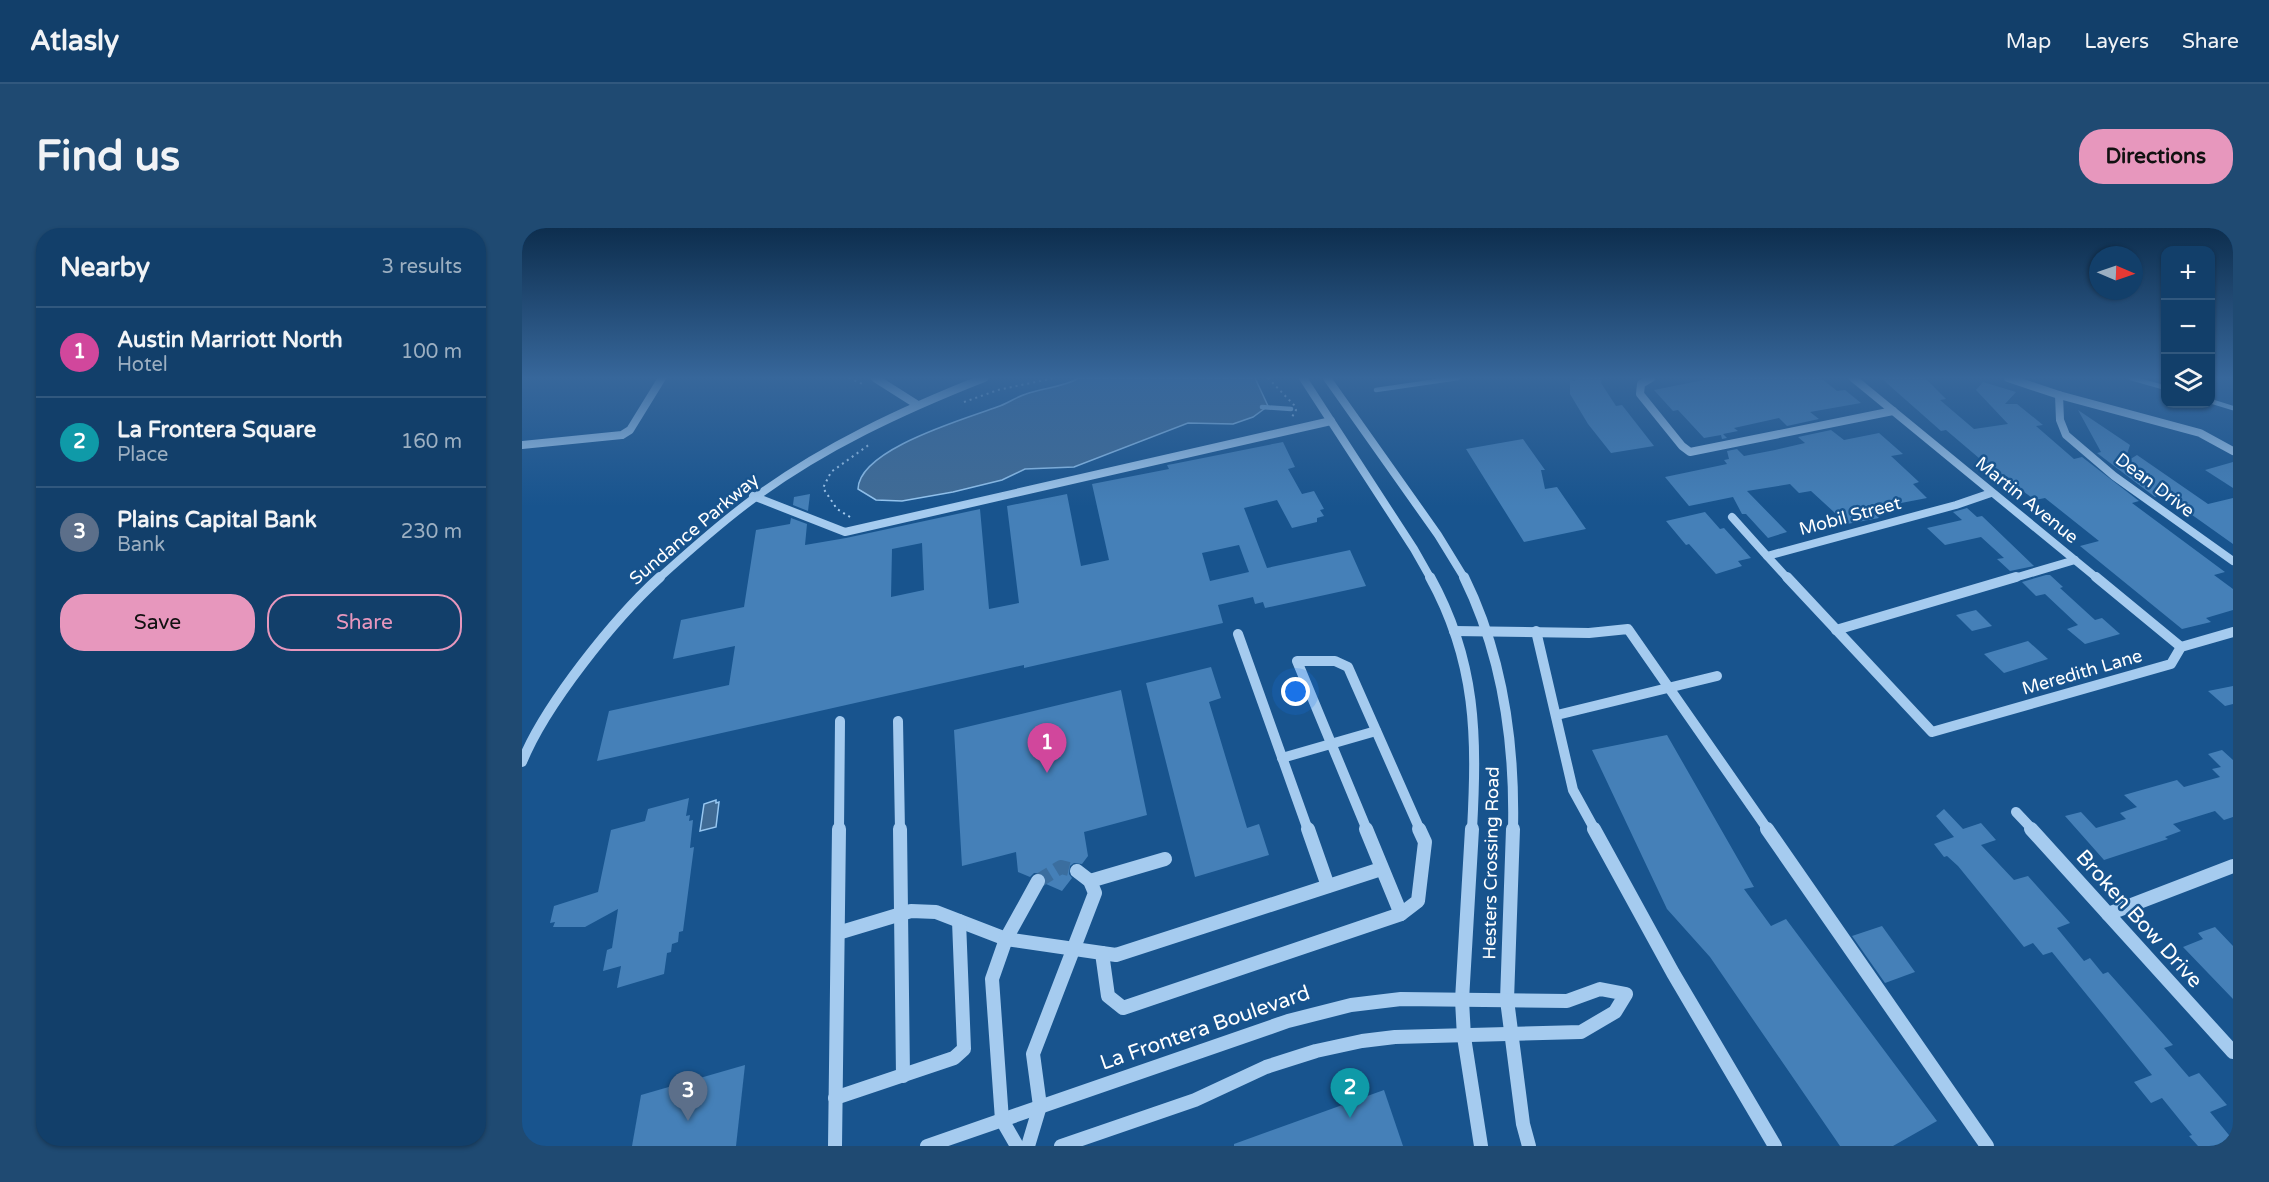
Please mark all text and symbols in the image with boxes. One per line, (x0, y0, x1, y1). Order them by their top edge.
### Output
text: Atlasly (30, 24, 119, 58)
text: Map (2006, 29, 2051, 54)
text: Layers (2084, 29, 2149, 54)
text: Share (2182, 29, 2239, 54)
button: Directions (2079, 129, 2233, 184)
text: Find us (36, 131, 180, 182)
north arrow (2089, 246, 2143, 300)
map controls (2161, 246, 2215, 408)
button: + (2161, 246, 2215, 300)
text: Nearby (60, 252, 150, 283)
text: 3 results (382, 255, 462, 279)
button: − (2161, 300, 2215, 354)
text: Austin Marriott North (117, 327, 343, 353)
text: 1 (73, 340, 86, 364)
text: 100 m (401, 340, 462, 364)
text: Hotel (117, 353, 168, 377)
button: layers (2161, 354, 2215, 408)
text: La Frontera Square (117, 417, 316, 443)
text: 2 (73, 430, 86, 454)
text: 160 m (401, 430, 462, 454)
text: Place (117, 443, 168, 467)
street label: Dean Drive (2111, 448, 2199, 522)
street label: Martin Avenue (1971, 452, 2083, 548)
street label: Sundance Parkway (625, 468, 763, 589)
street label: Mobil Street (1797, 492, 1903, 540)
text: Plains Capital Bank (117, 507, 317, 533)
text: 3 (73, 520, 86, 544)
text: 230 m (401, 520, 462, 544)
text: Bank (117, 533, 165, 557)
button: Save (60, 594, 255, 651)
button: Share (267, 594, 462, 651)
street label: Meredith Lane (2019, 644, 2145, 700)
your location (1281, 677, 1310, 706)
pin: 1 (1028, 724, 1066, 773)
street label: Hesters Crossing Road (1478, 766, 1504, 960)
street label: Broken Bow Drive (2070, 845, 2208, 993)
street label: La Frontera Boulevard (1097, 980, 1313, 1076)
pin: 2 (1330, 1068, 1370, 1118)
pin: 3 (668, 1072, 708, 1121)

